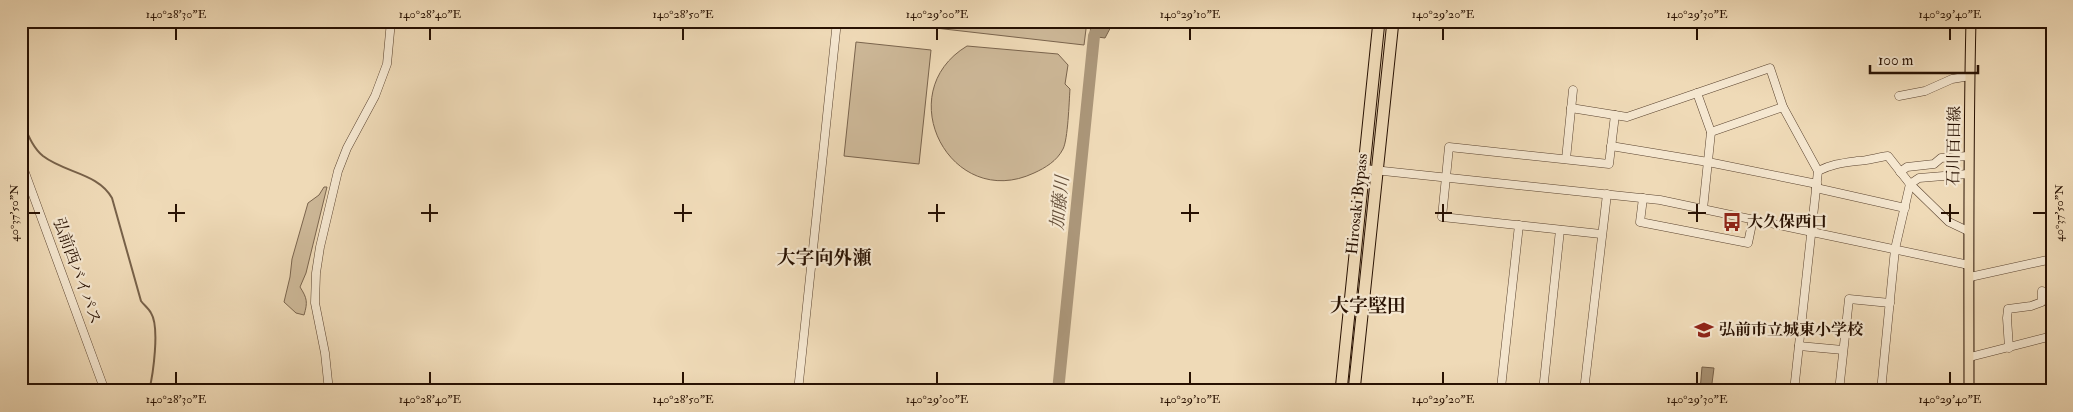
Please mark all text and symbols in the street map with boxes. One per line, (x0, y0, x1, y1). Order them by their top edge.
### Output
text: 140°28'30"E (146, 7, 207, 22)
text: 140°28'40"E (399, 7, 462, 22)
text: 140°28'50"E (652, 7, 714, 22)
text: 140°29'00"E (906, 7, 969, 22)
text: 140°29'10"E (1160, 7, 1221, 22)
text: 140°29'20"E (1412, 7, 1475, 22)
text: 140°29'30"E (1666, 7, 1728, 22)
text: 140°29'40"E (1919, 7, 1982, 22)
scale bar (1870, 42, 1978, 74)
text: 100 m (1878, 51, 1914, 70)
street label: 石川百田線 (1943, 106, 1965, 186)
street label: Hirosaki Bypass (1342, 153, 1373, 256)
water label: 加藤川 (1046, 173, 1074, 231)
text: 40°37'50"N (7, 184, 22, 242)
text: 40°37'50"N (2052, 184, 2067, 242)
bus stop icon: 大久保西口 (1721, 211, 1743, 233)
place label: 大久保西口 (1747, 212, 1827, 232)
street label: 弘前西バイパス (49, 215, 105, 327)
district label: 大字向外瀬 (776, 246, 872, 270)
district label: 大字堅田 (1330, 294, 1406, 318)
school or university icon: 弘前市立城東小学校 (1693, 319, 1715, 341)
place label: 弘前市立城東小学校 (1719, 320, 1864, 340)
text: 140°28'30"E (146, 392, 207, 407)
text: 140°28'40"E (399, 392, 462, 407)
text: 140°28'50"E (652, 392, 714, 407)
text: 140°29'00"E (906, 392, 969, 407)
text: 140°29'10"E (1160, 392, 1221, 407)
text: 140°29'20"E (1412, 392, 1475, 407)
text: 140°29'30"E (1666, 392, 1728, 407)
text: 140°29'40"E (1919, 392, 1982, 407)

